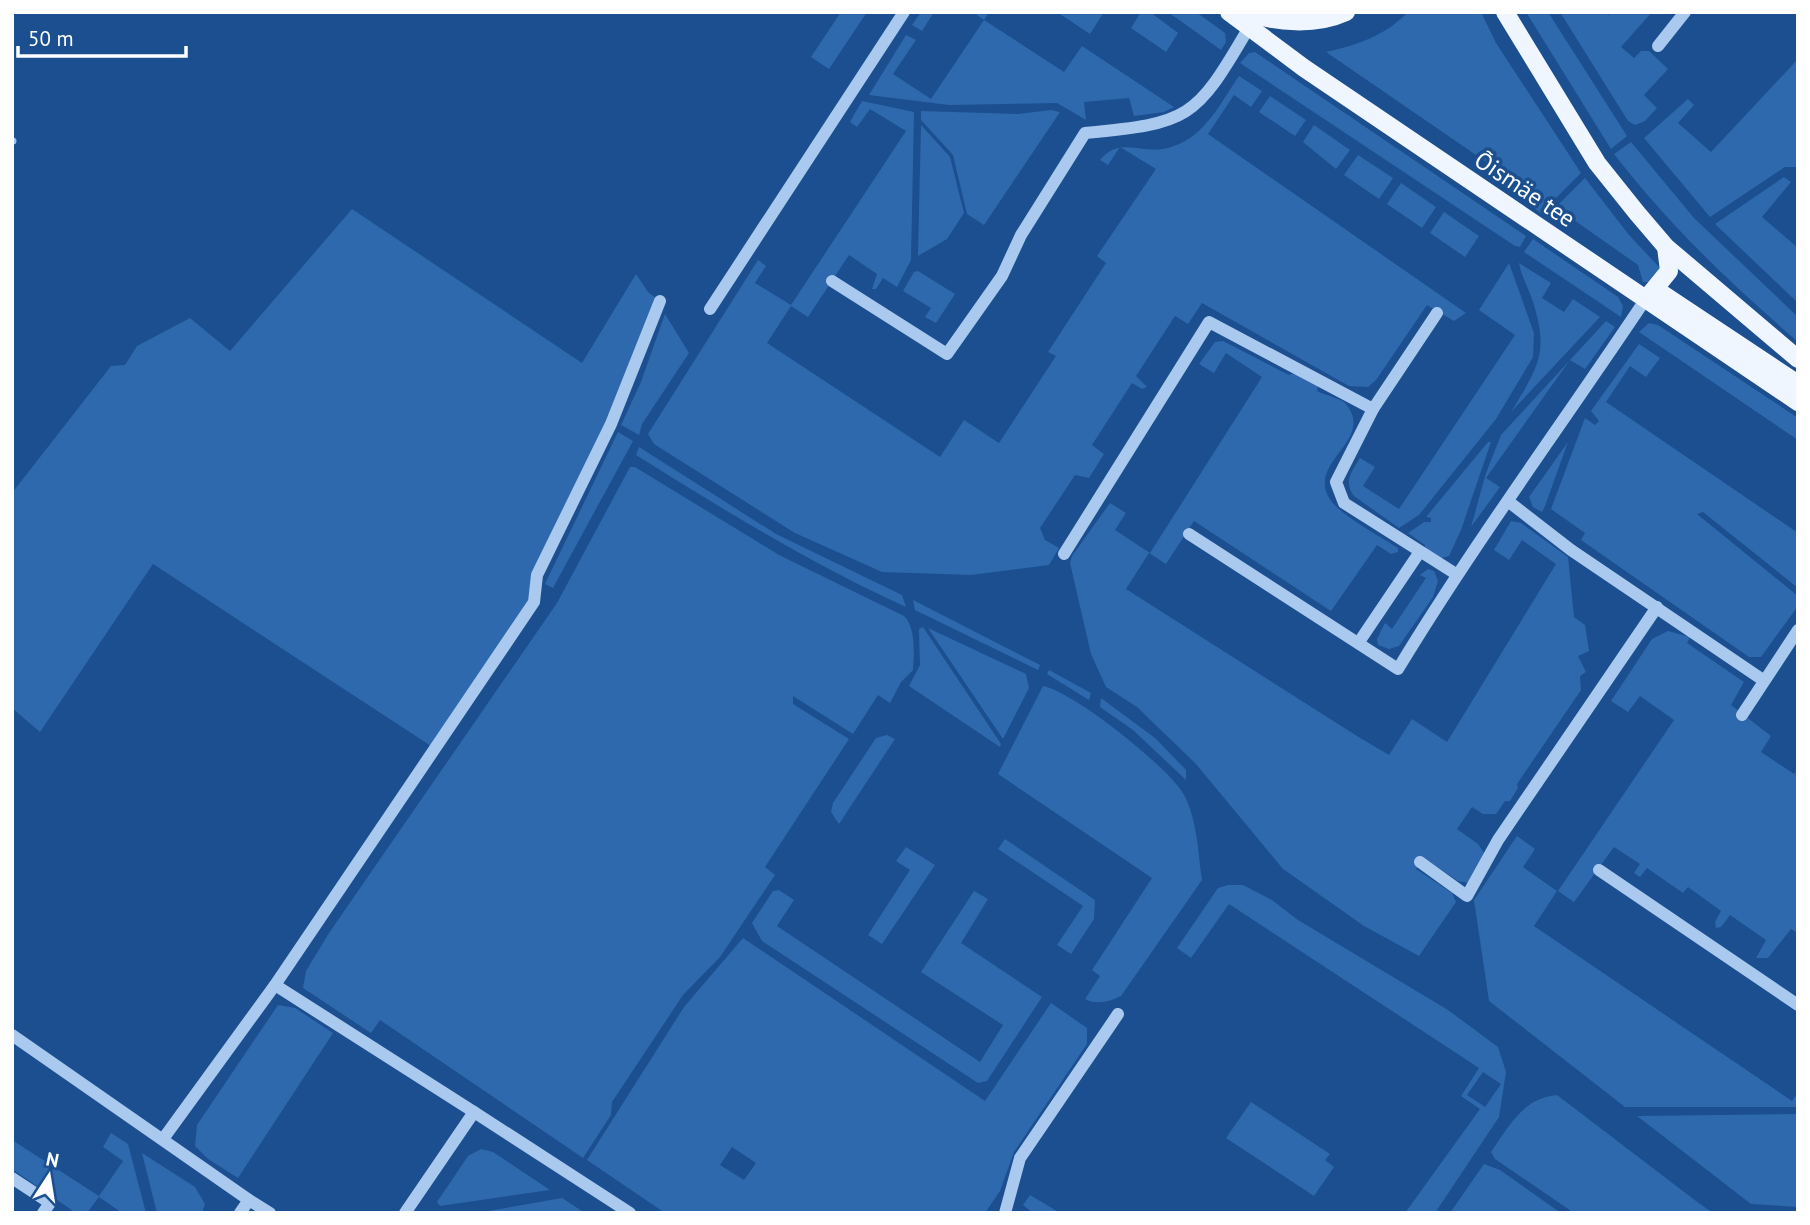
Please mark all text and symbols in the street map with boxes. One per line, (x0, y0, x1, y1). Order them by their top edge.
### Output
scale bar (18, 14, 186, 58)
text: 50 m (28, 25, 74, 52)
street label: Õismäe tee (1469, 144, 1581, 234)
north arrow (14, 1141, 84, 1211)
text: N (44, 1146, 61, 1172)

